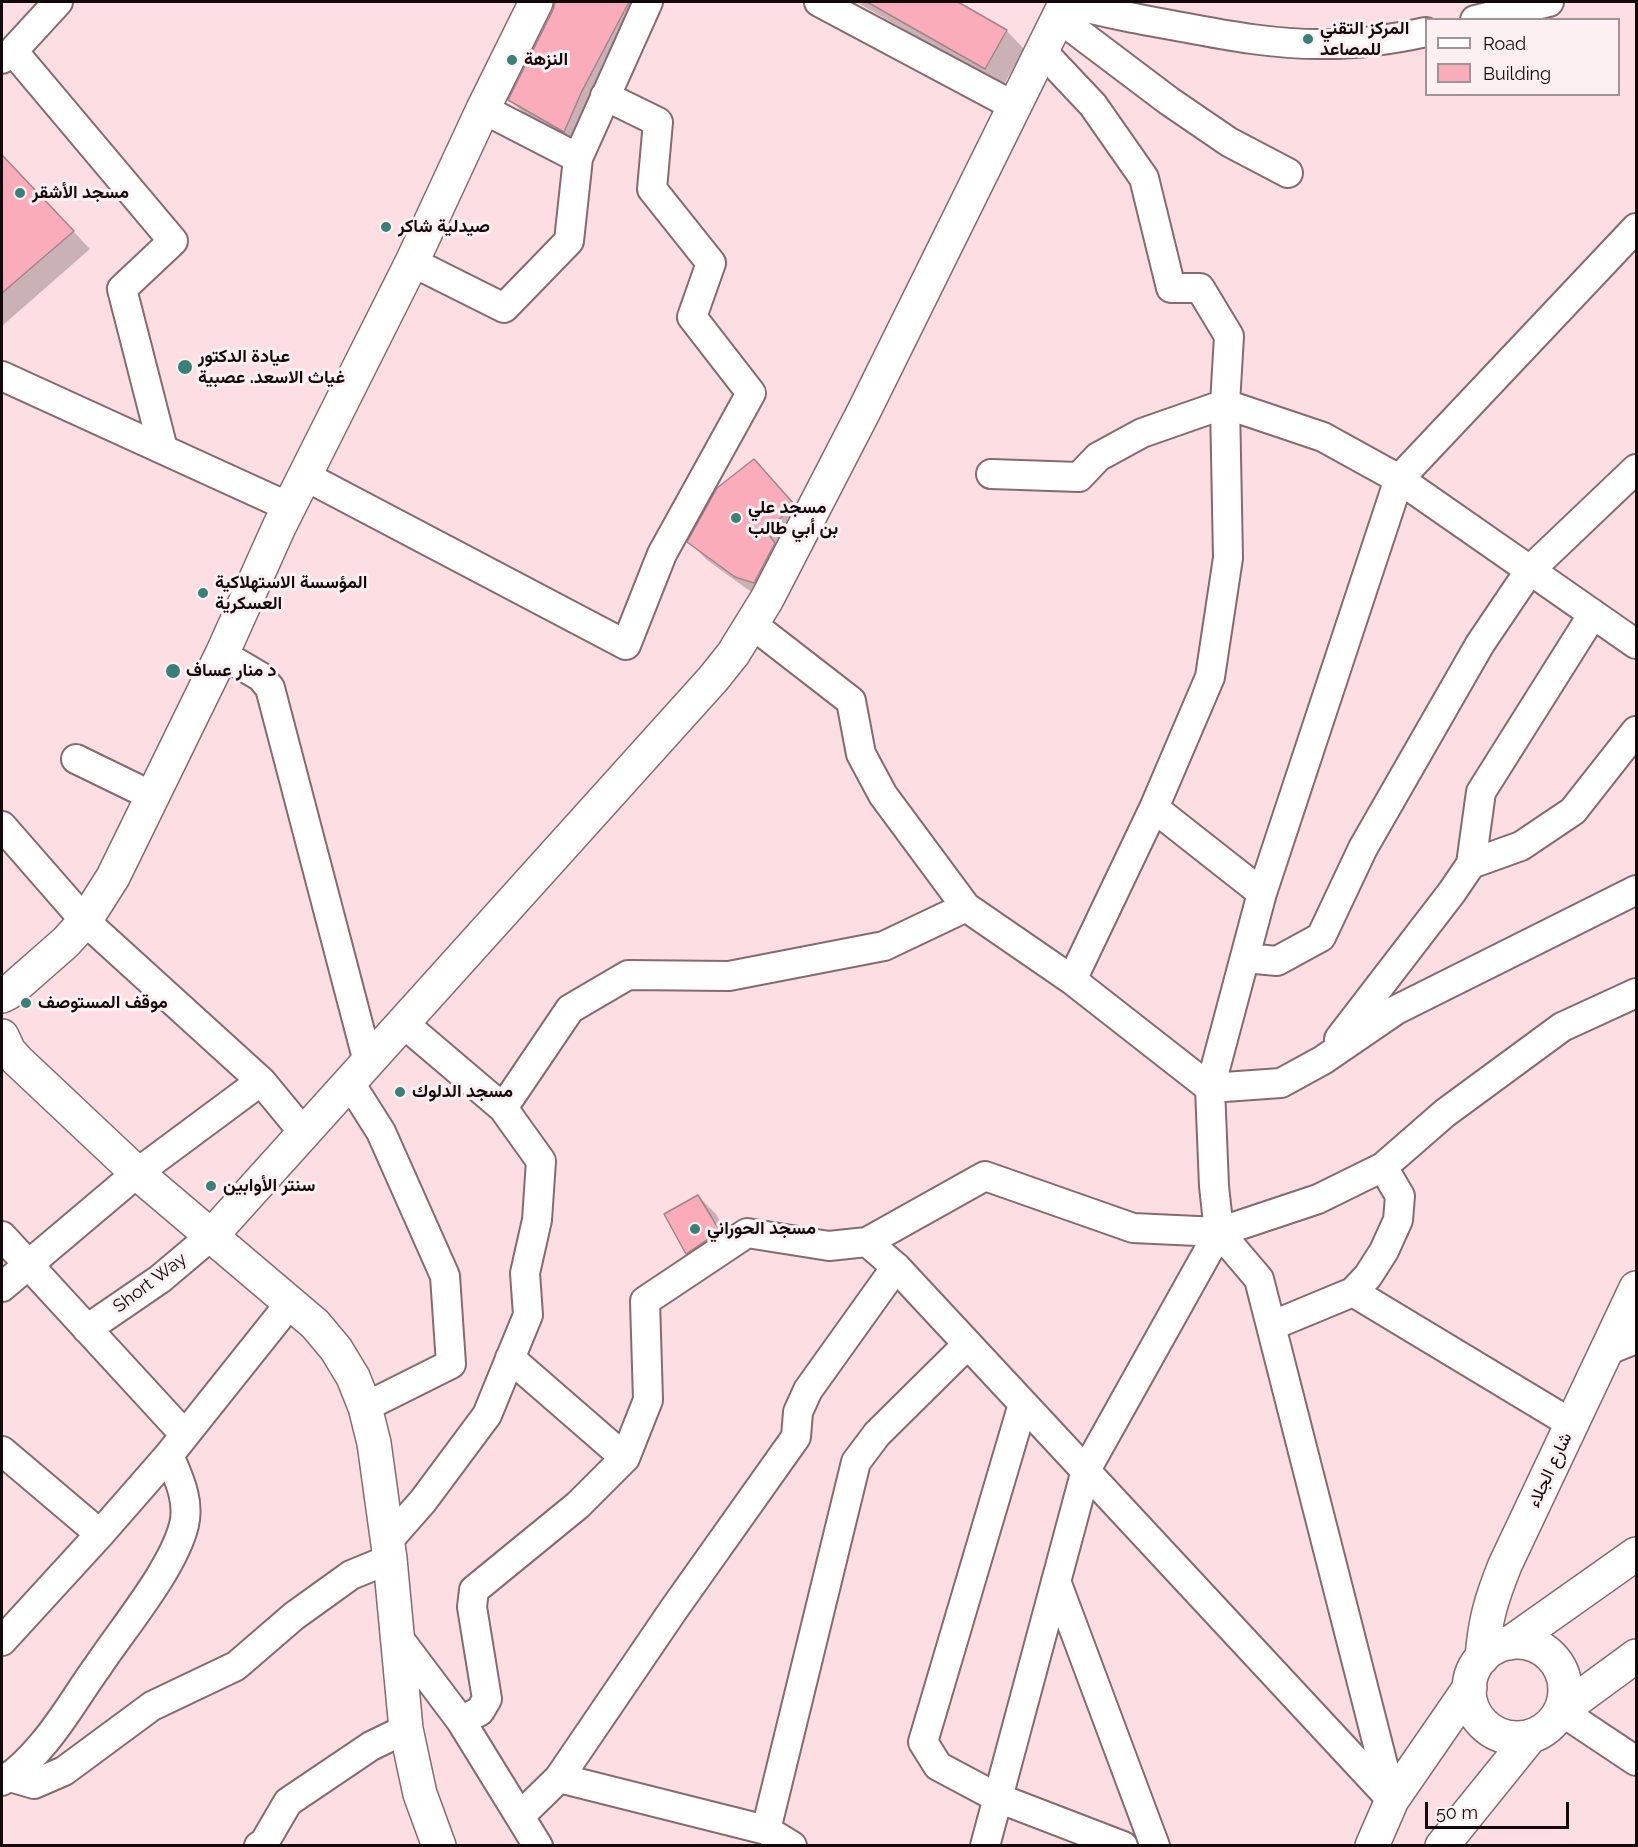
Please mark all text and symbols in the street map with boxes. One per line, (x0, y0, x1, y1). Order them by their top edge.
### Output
place label: المركز التقني للمصاعد (1320, 18, 1409, 60)
legend (1425, 18, 1620, 96)
marker: المركز التقني للمصاعد (1301, 32, 1315, 46)
text: Road (1483, 33, 1526, 54)
place label: النزهة (524, 49, 568, 71)
marker: النزهة (505, 53, 519, 67)
text: Building (1483, 63, 1551, 84)
place label: مسجد الأشقر (32, 182, 129, 204)
marker: مسجد الأشقر (13, 186, 27, 200)
place label: صيدلية شاكر (398, 216, 490, 238)
marker: صيدلية شاكر (379, 220, 393, 234)
place label: عيادة الدكتور غياث الاسعد. عصبية (198, 346, 345, 388)
marker: عيادة الدكتور غياث الاسعد. عصبية (176, 358, 194, 376)
place label: مسجد علي بن أبي طالب (748, 497, 838, 540)
marker: مسجد علي بن أبي طالب (729, 511, 743, 525)
place label: المؤسسة الاستهلاكية العسكرية (215, 572, 367, 614)
marker: المؤسسة الاستهلاكية العسكرية (196, 586, 210, 600)
place label: د منار عساف (186, 660, 277, 682)
marker: د منار عساف (164, 662, 182, 680)
place label: موقف المستوصف (38, 992, 168, 1014)
marker: موقف المستوصف (19, 996, 33, 1010)
place label: مسجد الدلوك (412, 1081, 513, 1103)
marker: مسجد الدلوك (393, 1085, 407, 1099)
place label: سنتر الأوابين (223, 1175, 315, 1197)
marker: سنتر الأوابين (204, 1179, 218, 1193)
place label: مسجد الحوراني (707, 1218, 816, 1240)
marker: مسجد الحوراني (688, 1222, 702, 1236)
street label: Short Way (109, 1248, 191, 1318)
street label: شارع الجلاء (1523, 1429, 1577, 1511)
scale bar (1428, 1790, 1572, 1828)
text: 50 m (1436, 1802, 1478, 1823)

